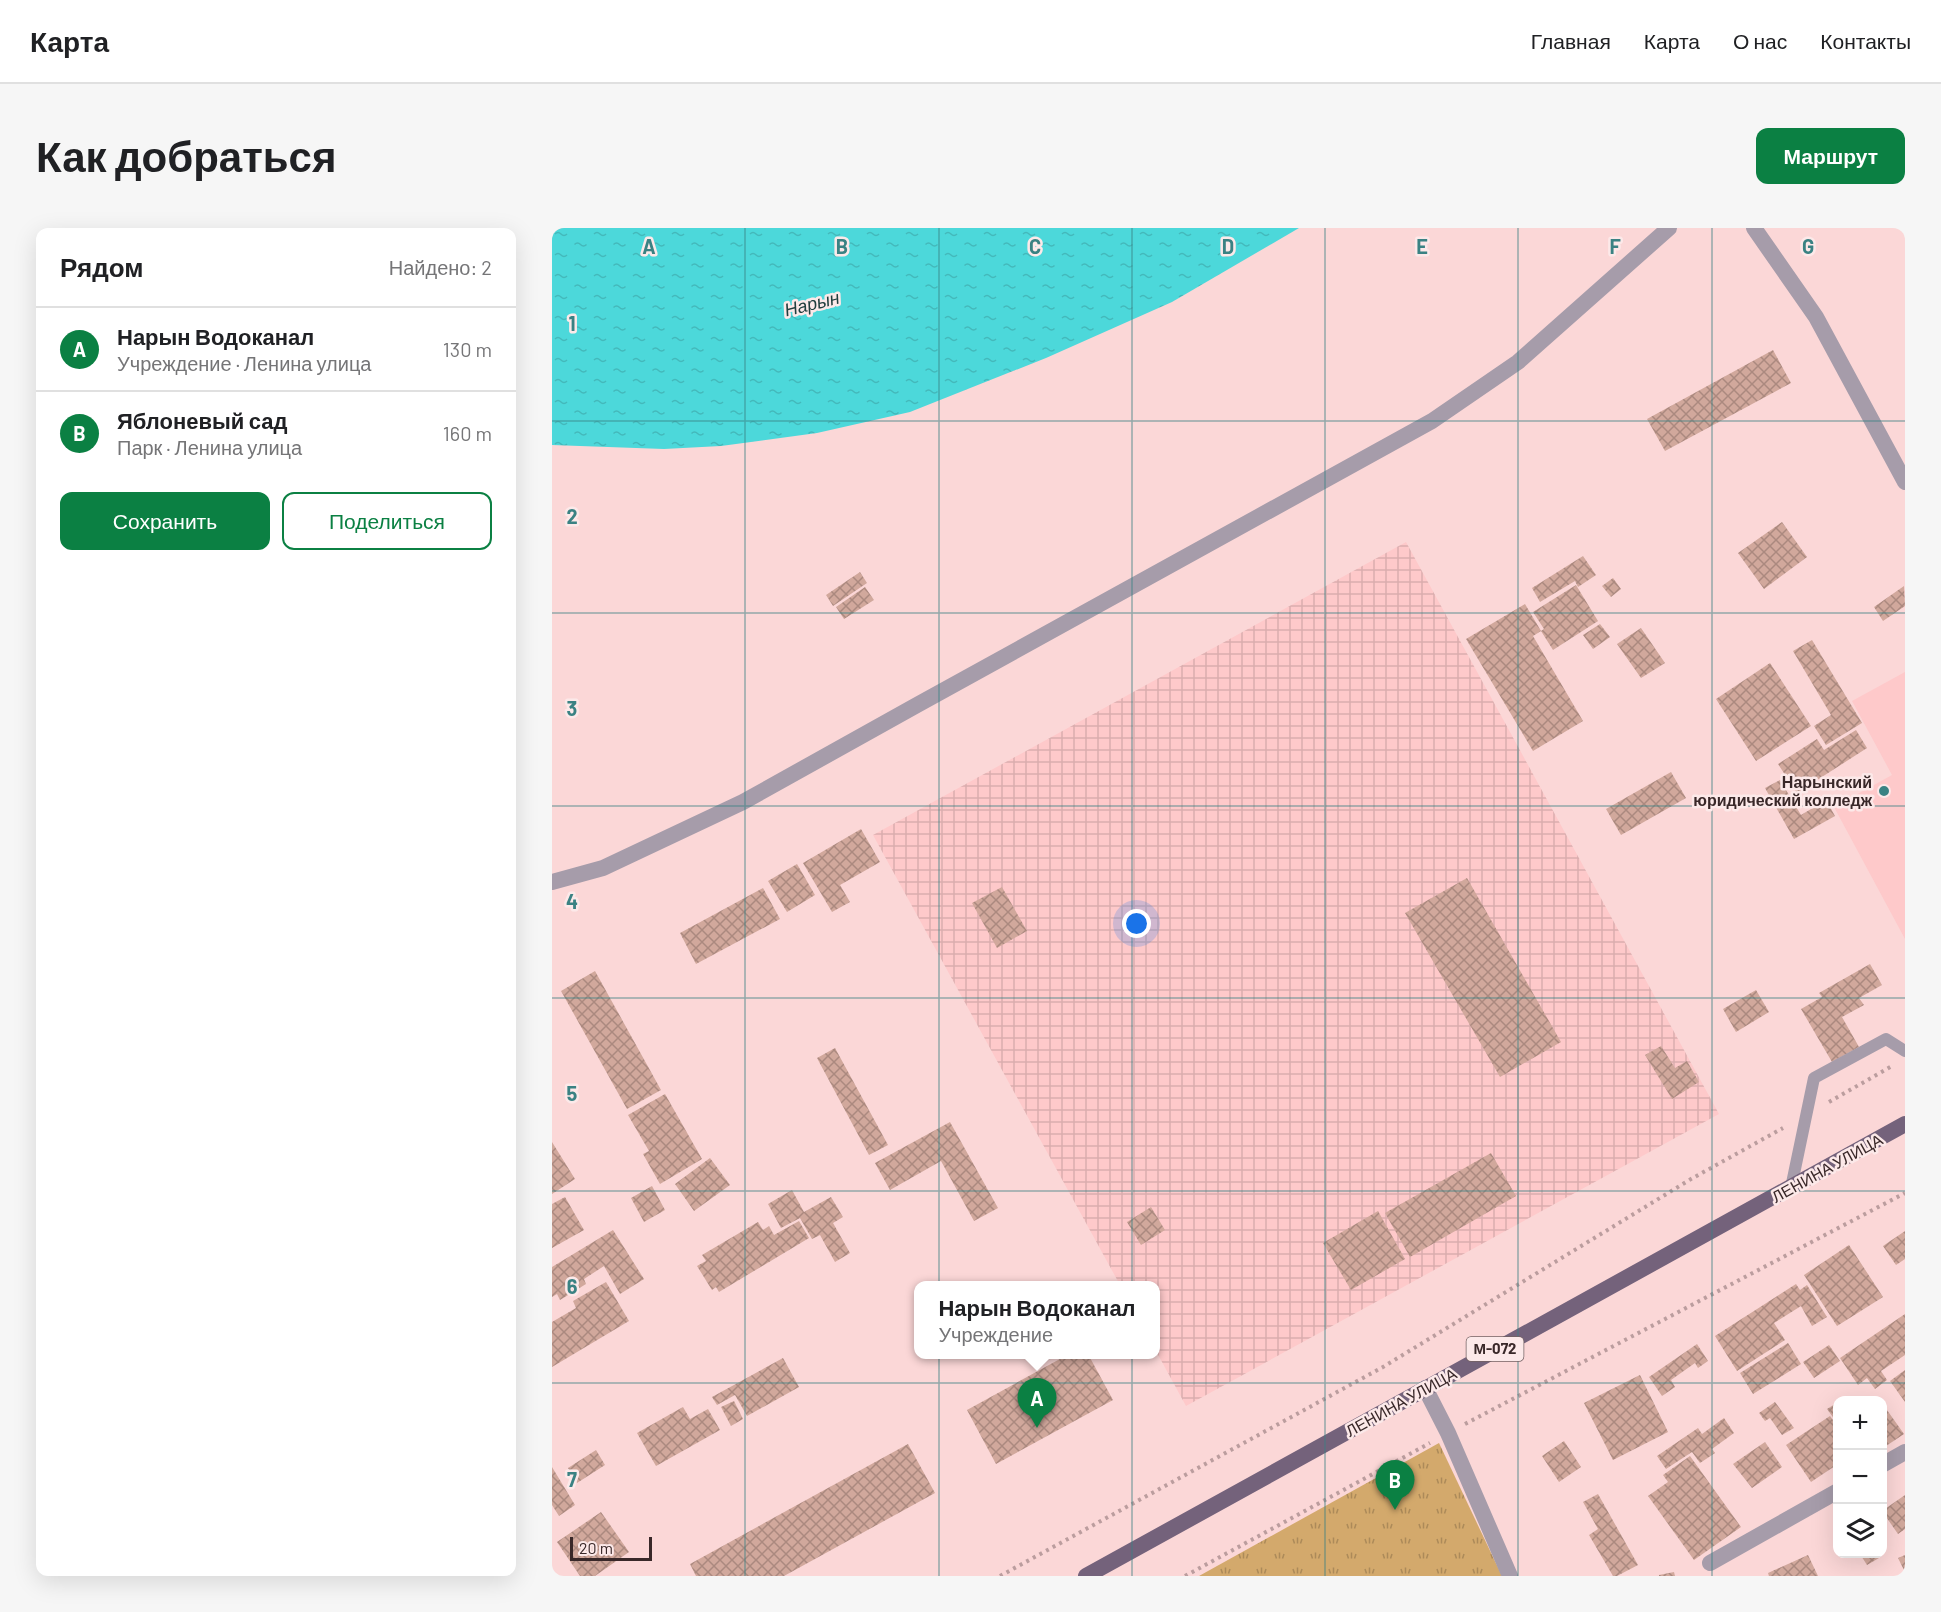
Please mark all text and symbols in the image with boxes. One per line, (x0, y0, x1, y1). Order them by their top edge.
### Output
text: Карта (30, 24, 109, 58)
text: Главная (1531, 28, 1611, 53)
text: Карта (1644, 28, 1700, 53)
text: О нас (1733, 28, 1787, 53)
text: Контакты (1820, 28, 1911, 53)
button: Маршрут (1756, 128, 1905, 184)
text: Как добраться (36, 130, 336, 180)
text: A (642, 234, 656, 258)
text: B (836, 234, 848, 258)
text: C (1029, 234, 1041, 258)
text: D (1222, 234, 1234, 258)
text: E (1416, 234, 1428, 258)
text: F (1609, 234, 1621, 258)
text: G (1802, 234, 1814, 258)
text: Рядом (60, 251, 143, 282)
text: Найдено: 2 (389, 255, 492, 279)
water label: Нарын (782, 286, 842, 320)
text: 1 (568, 311, 576, 335)
text: Нарын Водоканал (117, 323, 314, 349)
text: A (73, 337, 86, 361)
text: 130 m (443, 337, 492, 361)
text: Учреждение · Ленина улица (117, 351, 371, 375)
text: Яблоневый сад (117, 407, 287, 433)
text: B (73, 421, 86, 445)
text: 160 m (443, 421, 492, 445)
text: Парк · Ленина улица (117, 435, 302, 459)
button: Сохранить (60, 492, 270, 550)
button: Поделиться (282, 492, 492, 550)
text: 2 (566, 504, 578, 528)
text: 3 (567, 696, 577, 720)
place label: Нарынский юридический колледж (1693, 772, 1873, 809)
marker: Нарынский юридический колледж (1877, 784, 1891, 798)
text: 4 (566, 889, 578, 913)
your location (1122, 909, 1151, 938)
text: 5 (567, 1081, 578, 1105)
street label: ЛЕНИНА УЛИЦА (1768, 1129, 1886, 1206)
text: 6 (567, 1274, 578, 1298)
popup (914, 1281, 1160, 1359)
text: Нарын Водоканал (938, 1294, 1136, 1320)
text: Учреждение (938, 1322, 1053, 1346)
road number: М-072 (1466, 1337, 1524, 1361)
street label: ЛЕНИНА УЛИЦА (1342, 1363, 1460, 1440)
pin: A (1018, 1378, 1056, 1428)
map controls (1833, 1396, 1887, 1558)
button: + (1833, 1396, 1887, 1450)
button: − (1833, 1450, 1887, 1504)
pin: B (1376, 1460, 1414, 1510)
text: 7 (567, 1467, 577, 1491)
button: layers (1833, 1504, 1887, 1558)
scale bar (570, 1534, 652, 1562)
text: 20 m (579, 1538, 613, 1557)

